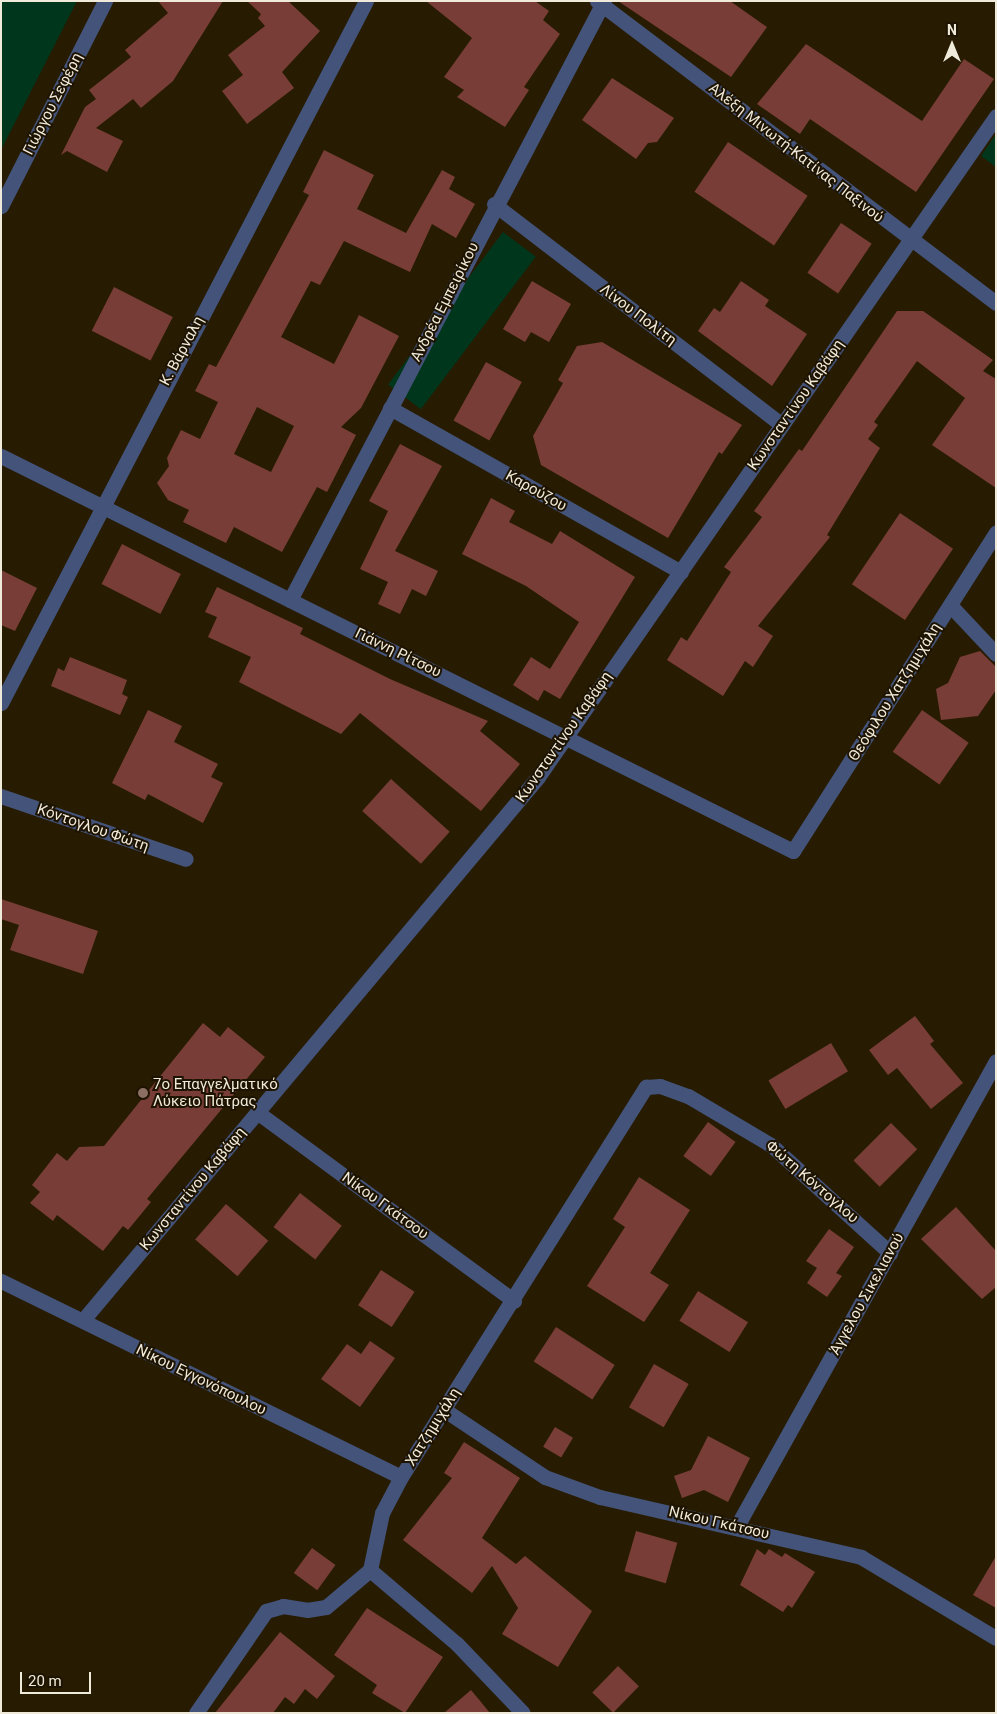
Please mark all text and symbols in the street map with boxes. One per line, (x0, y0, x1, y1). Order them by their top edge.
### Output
north arrow (927, 20, 977, 70)
text: N (947, 22, 957, 38)
street label: Γιώργου Σεφέρη (20, 50, 86, 158)
street label: Αλέξη Μινωτή-Κατίνας Παξινού (705, 79, 887, 227)
street label: Ανδρέα Εμπειρίκου (407, 239, 483, 365)
street label: Λίνου Πολίτη (596, 280, 680, 350)
street label: Κ. Βάρναλη (156, 313, 208, 389)
street label: Κωνσταντίνου Καβάφη (744, 336, 848, 474)
street label: Καρούζου (502, 467, 570, 515)
street label: Θεόφιλου Χατζημιχάλη (845, 619, 945, 765)
street label: Γιάννη Ρίτσου (352, 624, 444, 682)
street label: Κωνσταντίνου Καβάφη (512, 668, 616, 806)
street label: Κόντογλου Φώτη (35, 800, 151, 856)
place label: 7ο Επαγγελματικό Λύκειο Πάτρας (153, 1075, 278, 1110)
marker: 7ο Επαγγελματικό Λύκειο Πάτρας (137, 1087, 149, 1099)
street label: Κωνσταντίνου Καβάφη (136, 1124, 250, 1254)
street label: Φώτη Κόντογλου (762, 1137, 862, 1227)
street label: Νίκου Γκάτσου (338, 1169, 432, 1243)
street label: Άγγελου Σικελιανού (826, 1230, 908, 1358)
street label: Νίκου Εγγονόπουλου (133, 1341, 269, 1419)
street label: Χατζημιχάλη (402, 1385, 464, 1469)
street label: Νίκου Γκάτσου (667, 1503, 771, 1543)
scale bar (22, 1662, 94, 1694)
text: 20 m (28, 1672, 62, 1690)

